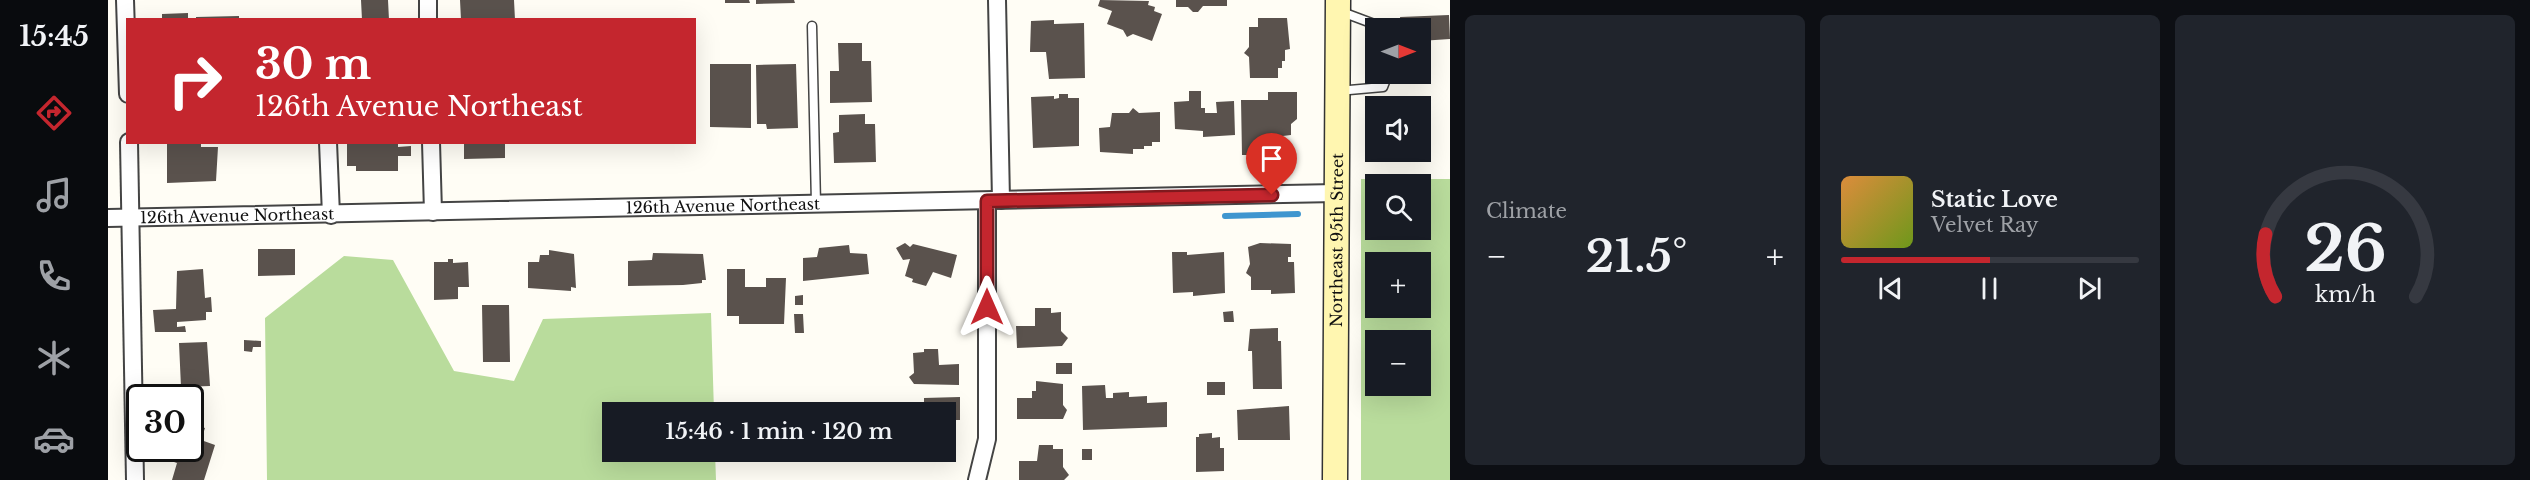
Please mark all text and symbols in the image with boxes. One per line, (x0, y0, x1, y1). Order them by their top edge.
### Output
north arrow (1365, 18, 1431, 84)
map controls (1365, 18, 1431, 396)
text: 15:45 (19, 20, 89, 53)
text: 30 m (255, 38, 371, 90)
icon: right (156, 42, 234, 120)
text: 126th Avenue Northeast (255, 90, 583, 123)
icon: directions (33, 92, 75, 134)
button: sound (1365, 96, 1431, 162)
pin (1246, 133, 1297, 195)
icon: arrive (1255, 142, 1288, 175)
street label: Northeast 95th Street (1326, 153, 1347, 327)
icon: music (33, 174, 75, 216)
button: search (1365, 174, 1431, 240)
text: Static Love (1931, 186, 2058, 213)
street label: 126th Avenue Northeast (625, 194, 820, 217)
text: Climate (1486, 199, 1567, 223)
street label: 126th Avenue Northeast (140, 203, 334, 227)
text: 26 (2304, 210, 2386, 288)
text: Velvet Ray (1931, 213, 2039, 237)
text: 21.5° (1585, 228, 1687, 284)
text: − (1486, 236, 1507, 277)
text: + (1766, 236, 1784, 277)
button: + (1365, 252, 1431, 318)
icon: phone (33, 255, 75, 297)
icon: previous (1874, 272, 1907, 305)
icon: pause (1973, 272, 2006, 305)
icon: next (2073, 272, 2106, 305)
position arrow (955, 275, 1019, 339)
text: km/h (2315, 281, 2376, 308)
button: − (1365, 330, 1431, 396)
icon: climate (33, 337, 75, 379)
speed limit sign: 30 (126, 384, 204, 462)
icon: car (33, 418, 75, 460)
text: 15:46 · 1 min · 120 m (665, 418, 893, 445)

